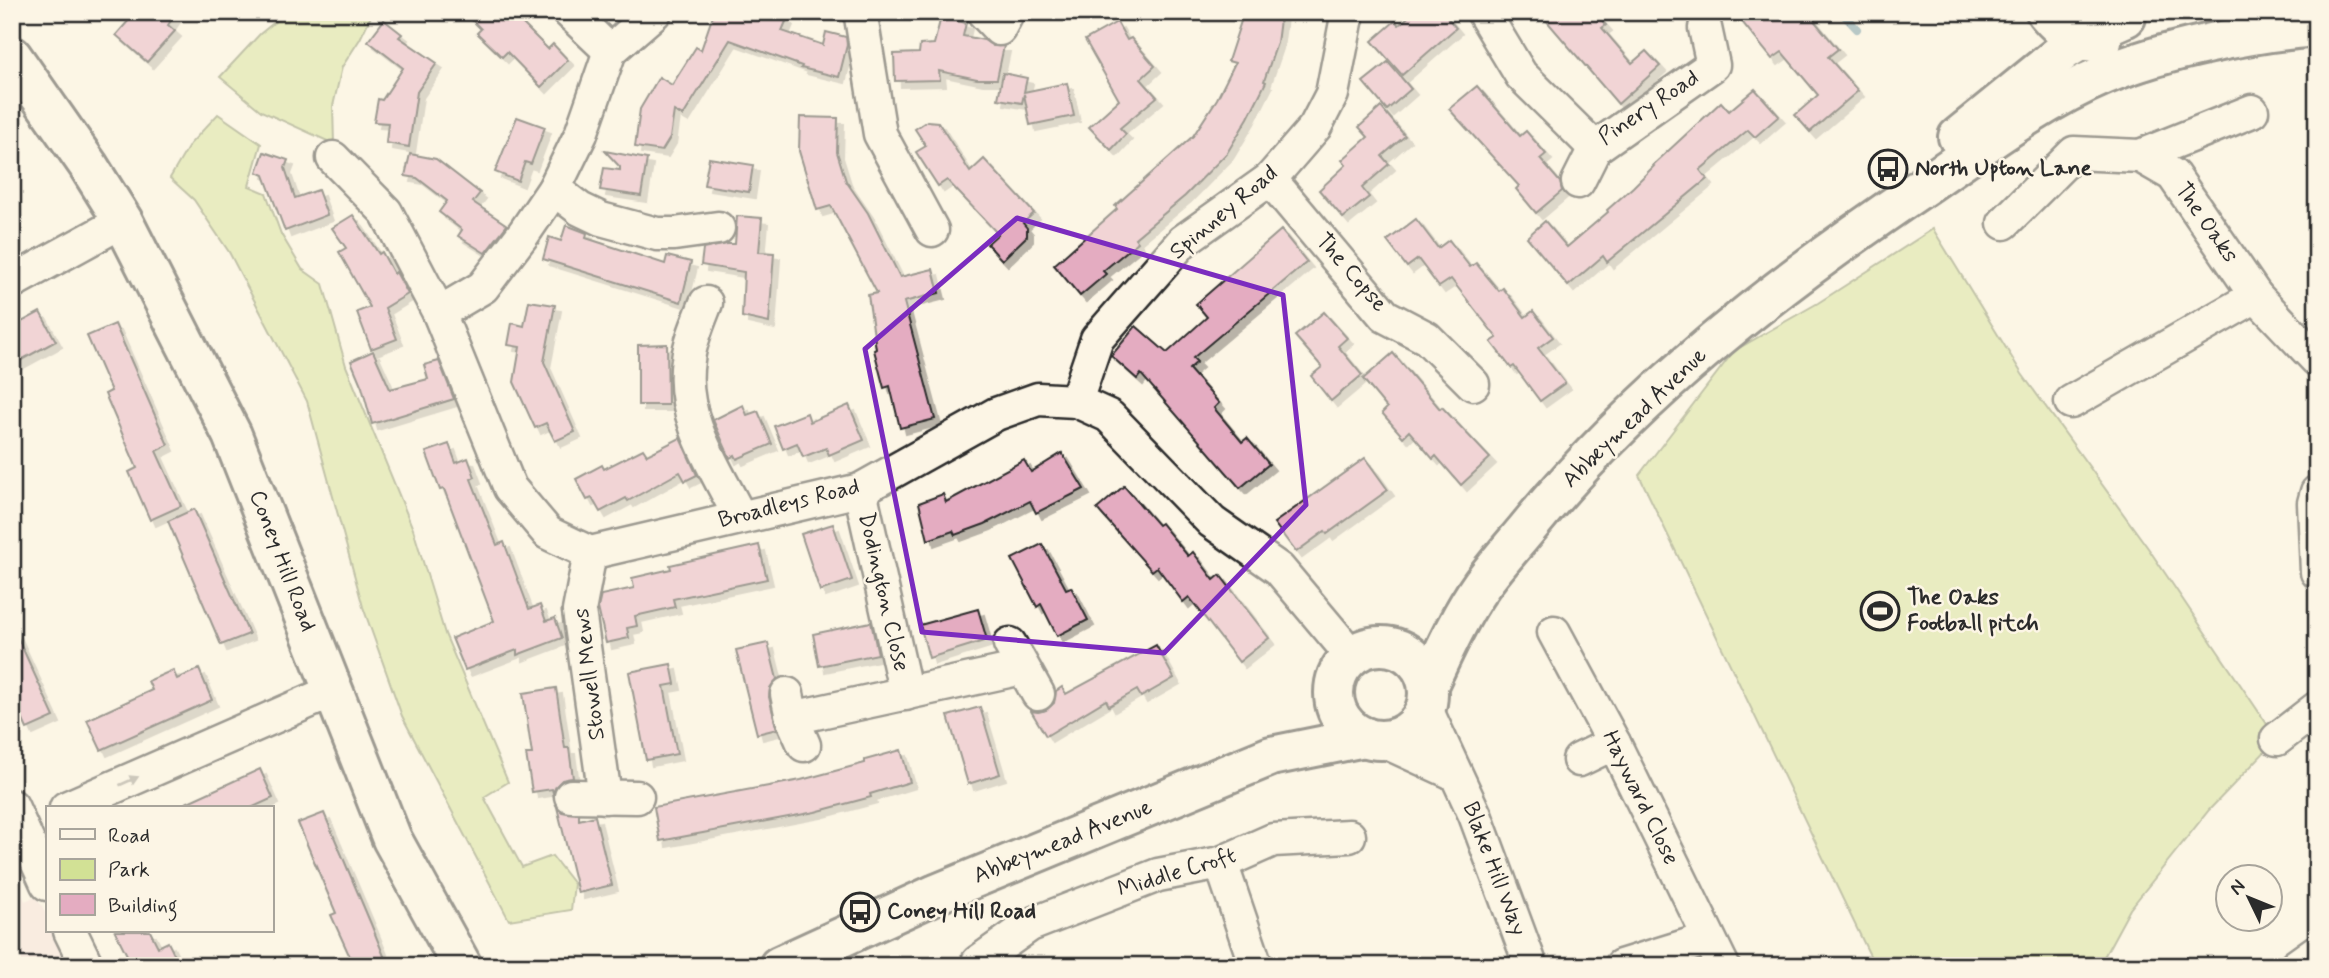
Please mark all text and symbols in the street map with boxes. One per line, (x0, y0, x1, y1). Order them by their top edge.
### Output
street label: Pinery Road (1593, 63, 1705, 153)
bus stop icon: North Upton Lane (1867, 148, 1909, 190)
place label: North Upton Lane (1915, 154, 2093, 184)
street label: Spinney Road (1164, 159, 1284, 267)
street label: The Oaks (2167, 177, 2245, 269)
street label: The Copse (1308, 227, 1394, 319)
street label: Abbeymead Avenue (1556, 341, 1714, 495)
street label: Broadleys Road (715, 472, 863, 536)
street label: Coney Hill Road (241, 486, 323, 636)
street label: Dodington Close (850, 510, 916, 674)
place label: The Oaks Football pitch (1907, 583, 2039, 639)
sports icon: The Oaks Football pitch (1859, 590, 1901, 632)
street label: Stowell Mews (567, 606, 613, 742)
street label: Hayward Close (1595, 726, 1685, 870)
one-way arrow (118, 775, 139, 786)
street label: Abbeymead Avenue (969, 792, 1157, 892)
street label: Blake Hill Way (1455, 798, 1533, 940)
legend (46, 806, 273, 932)
text: Road (108, 822, 150, 850)
street label: Middle Croft (1114, 841, 1240, 905)
text: Park (108, 856, 150, 884)
north arrow (2214, 862, 2284, 932)
text: N (2224, 874, 2251, 901)
bus stop icon: Coney Hill Road (839, 891, 881, 933)
text: Building (108, 892, 178, 922)
place label: Coney Hill Road (887, 897, 1036, 927)

